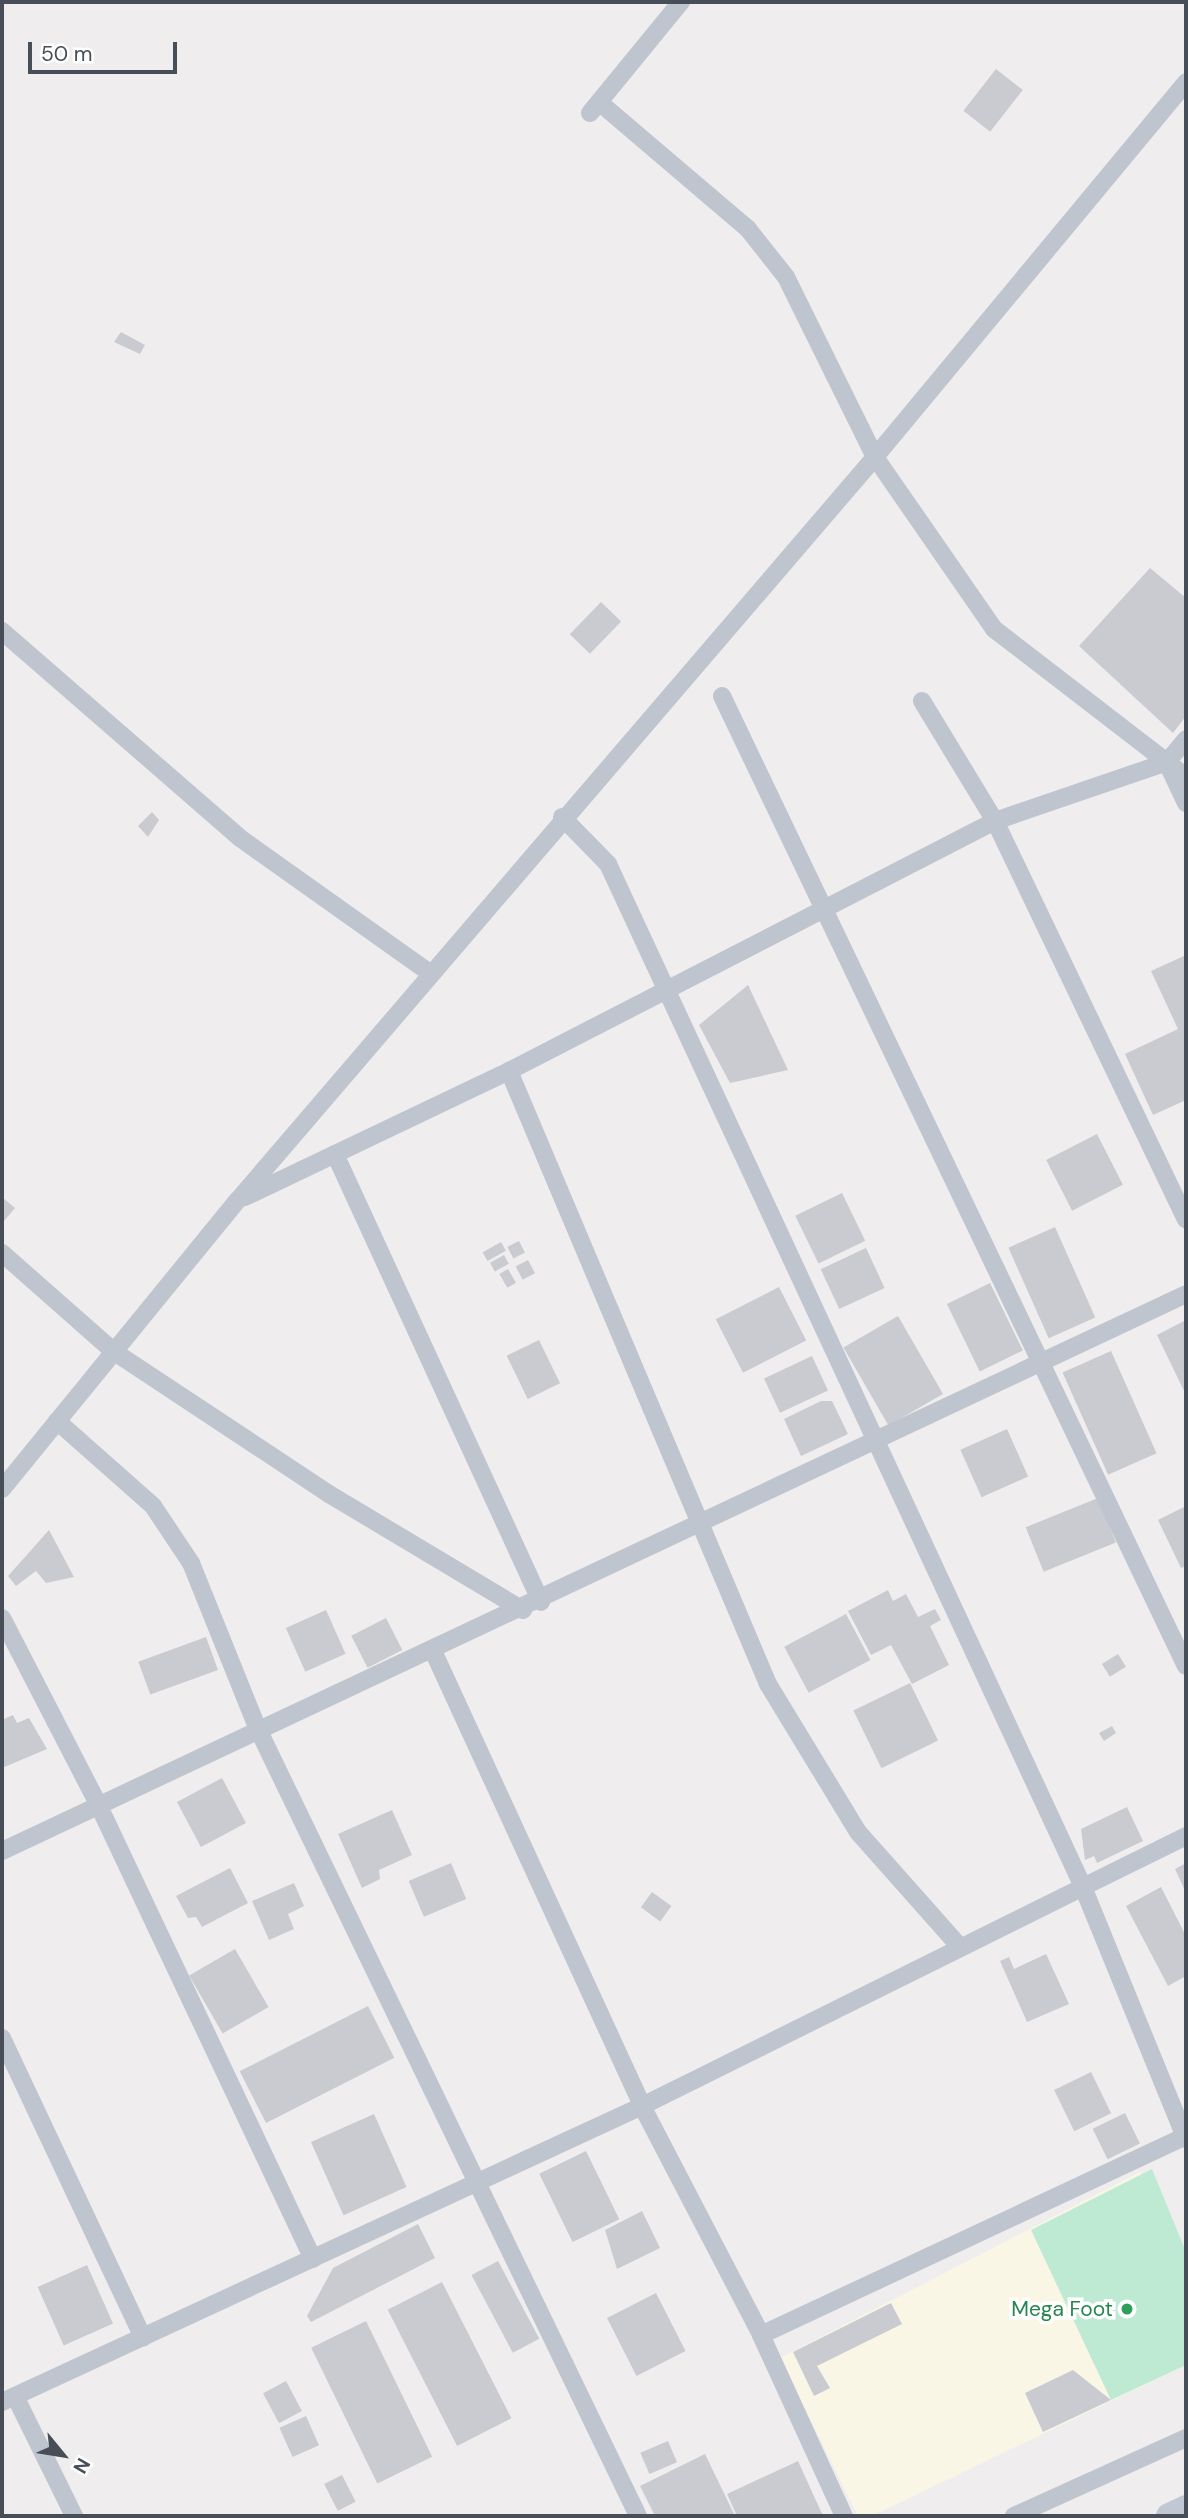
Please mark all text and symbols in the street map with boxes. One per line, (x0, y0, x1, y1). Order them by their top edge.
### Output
scale bar (32, 28, 180, 72)
text: 50 m (41, 40, 92, 68)
place label: Mega Foot (1011, 2296, 1113, 2322)
marker: Mega Foot (1119, 2301, 1135, 2317)
north arrow (28, 2420, 98, 2490)
text: N (67, 2453, 96, 2478)

